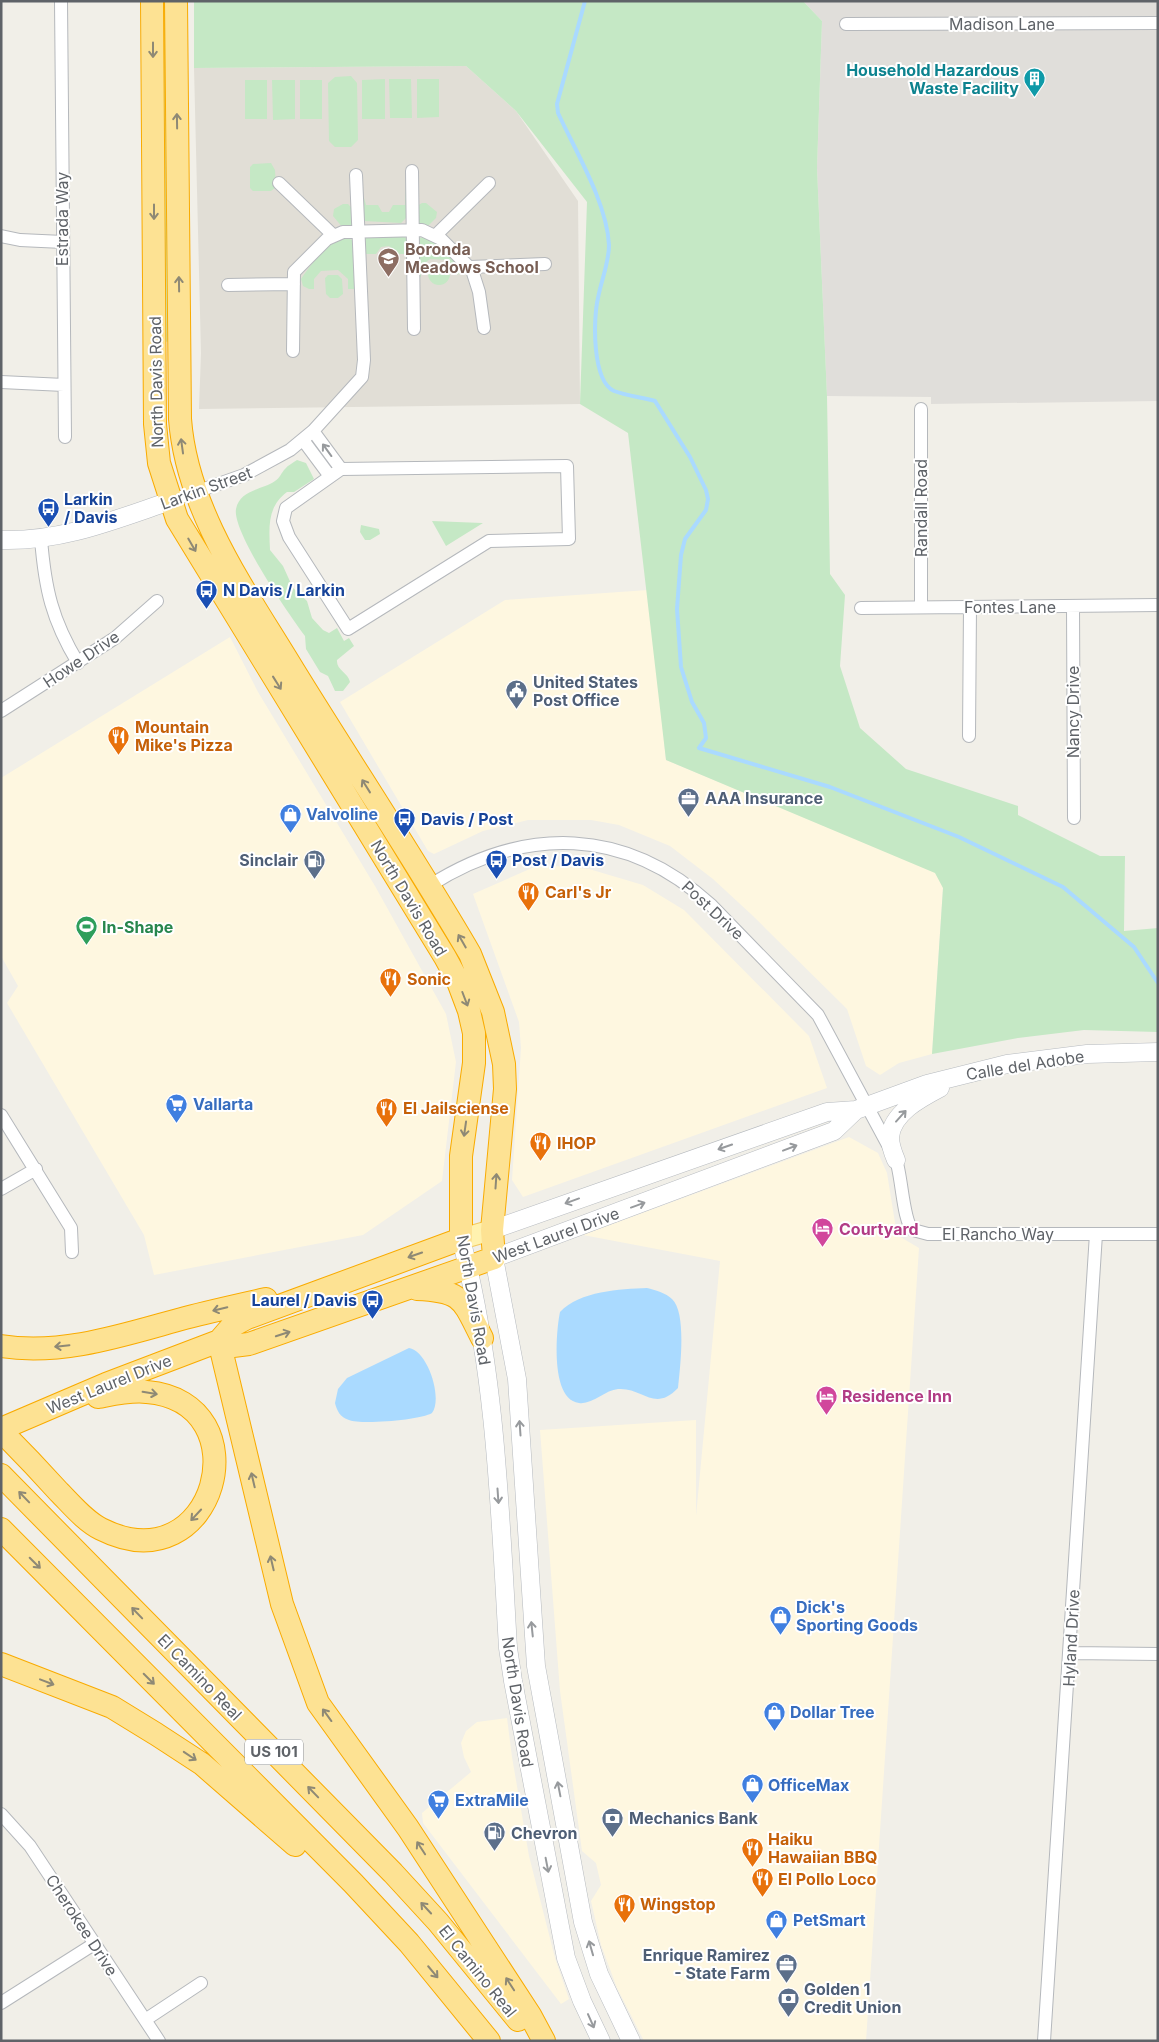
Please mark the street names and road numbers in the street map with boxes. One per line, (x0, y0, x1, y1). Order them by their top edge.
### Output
street label: Madison Lane (949, 14, 1055, 34)
street label: Estrada Way (52, 172, 72, 266)
street label: North Davis Road (145, 316, 167, 448)
street label: Randall Road (911, 459, 931, 557)
street label: Larkin Street (157, 462, 255, 514)
street label: Fontes Lane (964, 597, 1056, 617)
street label: Howe Drive (39, 626, 123, 692)
street label: Nancy Drive (1063, 666, 1083, 758)
street label: North Davis Road (366, 836, 452, 960)
street label: Post Drive (678, 876, 748, 944)
street label: Calle del Adobe (965, 1046, 1085, 1084)
street label: West Laurel Drive (490, 1203, 622, 1267)
street label: El Rancho Way (942, 1224, 1054, 1244)
street label: North Davis Road (453, 1233, 495, 1367)
street label: West Laurel Drive (44, 1350, 174, 1418)
street label: Hyland Drive (1058, 1589, 1084, 1687)
street label: El Camino Real (154, 1630, 246, 1724)
street label: North Davis Road (498, 1635, 538, 1769)
road number: US 101 (245, 1740, 303, 1764)
street label: Cherokee Drive (42, 1870, 122, 1980)
street label: El Camino Real (435, 1921, 521, 2021)

